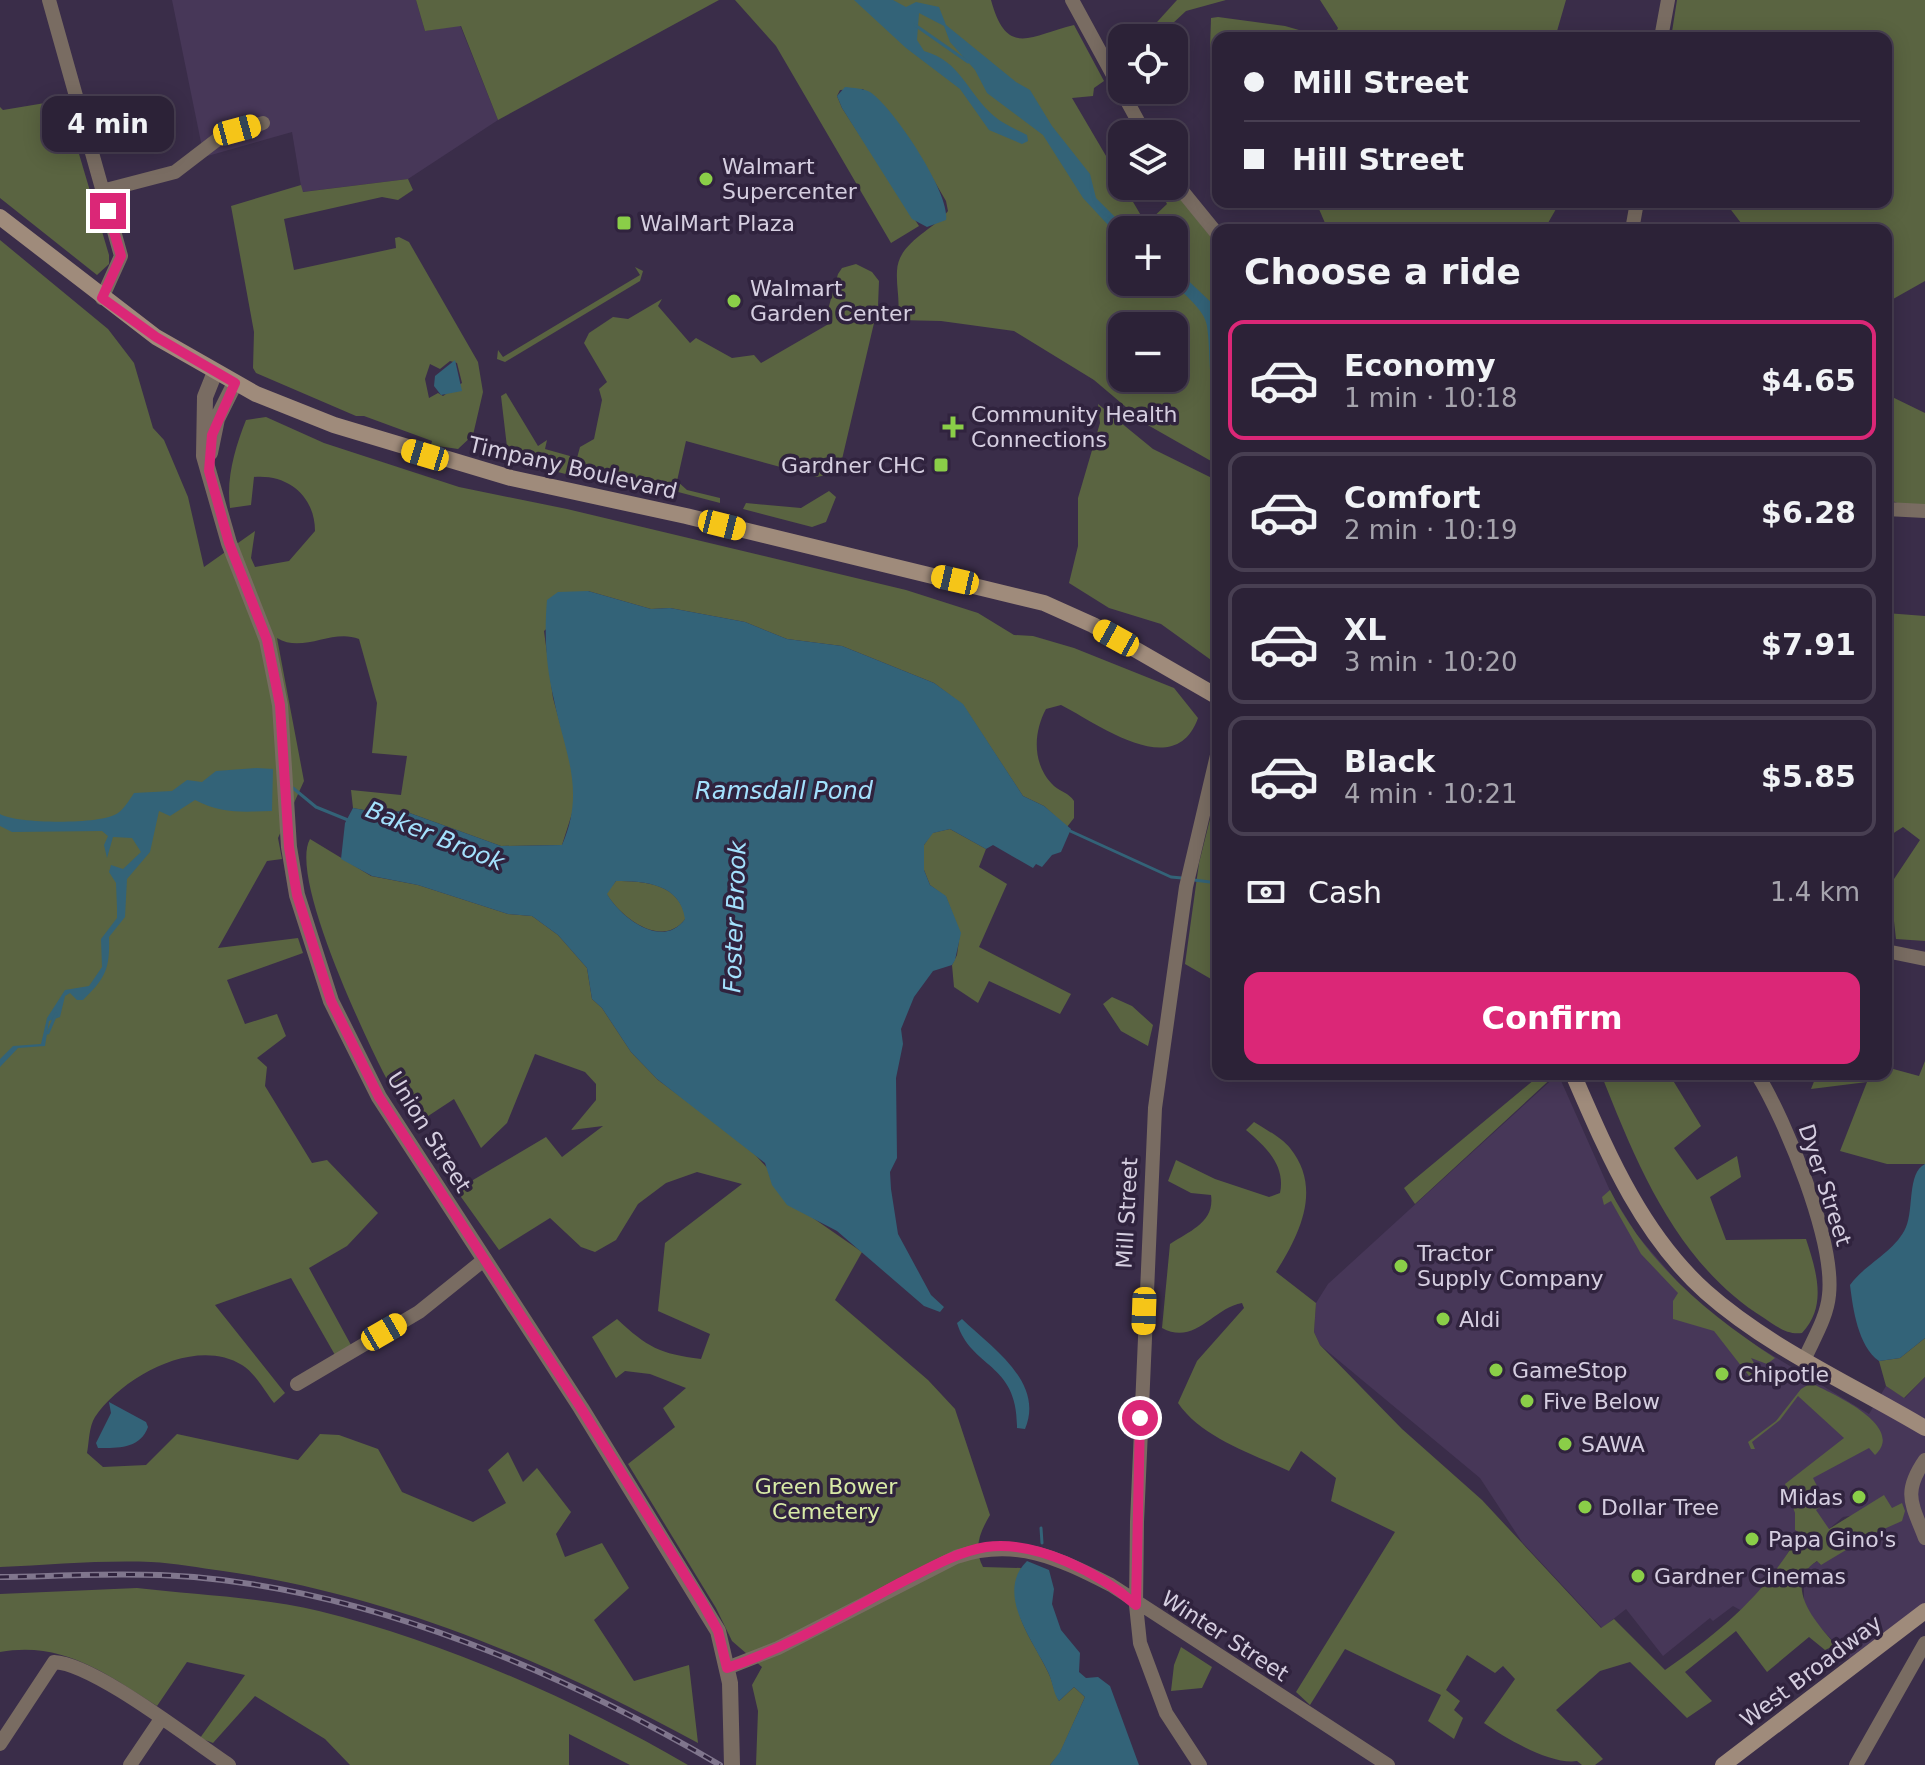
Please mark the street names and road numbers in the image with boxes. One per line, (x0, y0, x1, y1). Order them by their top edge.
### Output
street label: Timpany Boulevard (465, 432, 680, 504)
street label: Union Street (382, 1067, 476, 1197)
street label: Dyer Street (1794, 1121, 1857, 1249)
street label: Mill Street (1112, 1156, 1142, 1269)
street label: Winter Street (1157, 1586, 1294, 1687)
street label: West Broadway (1736, 1610, 1886, 1732)

